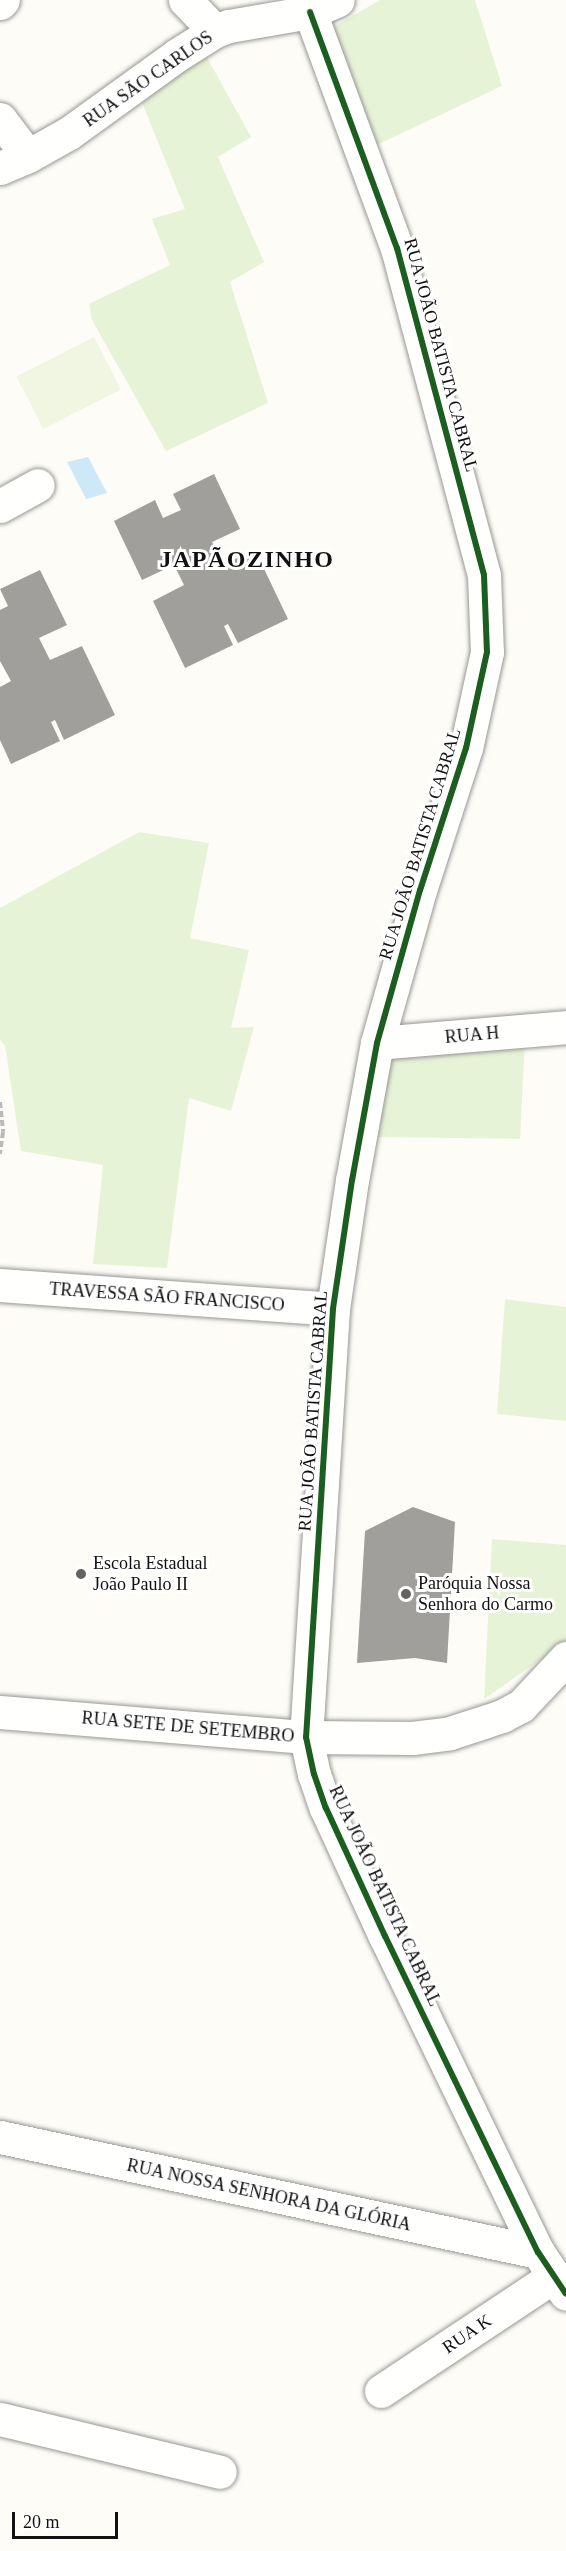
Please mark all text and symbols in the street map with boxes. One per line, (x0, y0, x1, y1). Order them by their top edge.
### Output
street label: RUA SÃO CARLOS (79, 26, 217, 132)
street label: RUA JOÃO BATISTA CABRAL (399, 235, 483, 475)
district label: JAPÃOZINHO (159, 546, 335, 574)
street label: RUA JOÃO BATISTA CABRAL (374, 725, 466, 963)
street label: RUA H (443, 1022, 501, 1048)
street label: TRAVESSA SÃO FRANCISCO (48, 1278, 286, 1316)
street label: RUA JOÃO BATISTA CABRAL (294, 1289, 332, 1533)
place label: Escola Estadual João Paulo II (93, 1553, 207, 1596)
marker: Escola Estadual João Paulo II (74, 1567, 88, 1581)
place label: Paróquia Nossa Senhora do Carmo (418, 1573, 553, 1616)
marker: Paróquia Nossa Senhora do Carmo (399, 1587, 413, 1601)
street label: RUA SETE DE SETEMBRO (80, 1707, 296, 1747)
street label: RUA JOÃO BATISTA CABRAL (324, 1781, 446, 2011)
street label: RUA NOSSA SENHORA DA GLÓRIA (123, 2154, 415, 2236)
street label: RUA K (438, 2310, 496, 2358)
scale bar (15, 2500, 122, 2538)
text: 20 m (23, 2512, 60, 2532)

